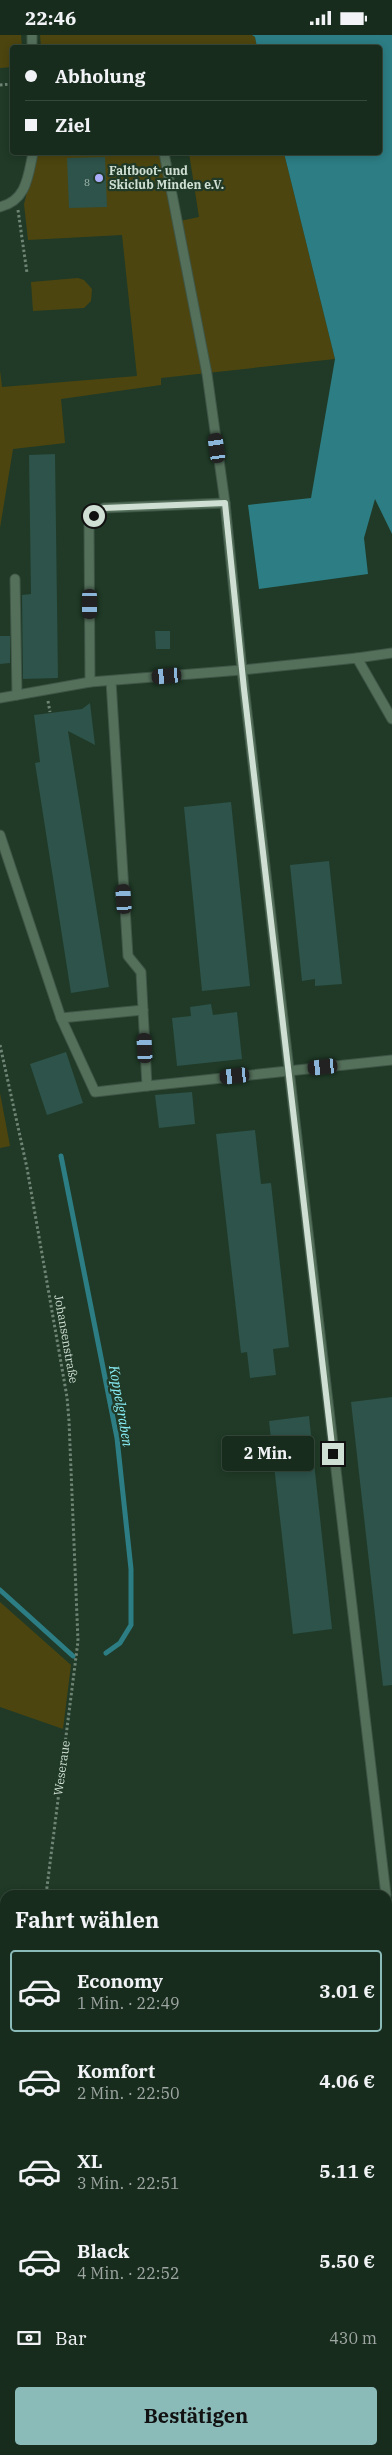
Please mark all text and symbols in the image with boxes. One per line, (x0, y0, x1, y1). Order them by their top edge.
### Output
text: 22:46 (25, 6, 76, 30)
text: Abholung (55, 64, 146, 88)
text: Ziel (55, 113, 91, 137)
place label: Faltboot- und Skiclub Minden e.V. (109, 163, 224, 192)
marker: Faltboot- und Skiclub Minden e.V. (93, 172, 105, 184)
house number: 8 (84, 176, 90, 189)
car (207, 432, 226, 464)
route start (83, 505, 105, 527)
car (82, 589, 97, 619)
car (151, 667, 182, 685)
car (115, 884, 132, 914)
car (136, 1033, 153, 1063)
car (307, 1058, 338, 1076)
car (219, 1067, 250, 1085)
street label: Johansenstraße (51, 1293, 82, 1384)
water label: Koppelgraben (105, 1363, 137, 1448)
callout: 2 Min. (223, 1437, 316, 1471)
text: 2 Min. (244, 1443, 292, 1463)
route end (322, 1443, 344, 1465)
street label: Weseraue (50, 1739, 73, 1796)
text: Fahrt wählen (15, 1905, 159, 1934)
icon: car (17, 1969, 62, 2014)
text: Economy (77, 1969, 163, 1993)
text: 3.01 € (319, 1979, 375, 2003)
text: 1 Min. · 22:49 (77, 1993, 180, 2013)
icon: car (17, 2059, 62, 2104)
text: Komfort (77, 2059, 155, 2083)
text: 4.06 € (319, 2069, 375, 2093)
text: 2 Min. · 22:50 (77, 2083, 180, 2103)
icon: car (17, 2149, 62, 2194)
text: XL (77, 2149, 103, 2173)
text: 5.11 € (319, 2159, 375, 2183)
text: 3 Min. · 22:51 (77, 2173, 180, 2193)
icon: car (17, 2239, 62, 2284)
text: Black (77, 2239, 129, 2263)
text: 5.50 € (319, 2249, 375, 2273)
text: 4 Min. · 22:52 (77, 2263, 180, 2283)
icon: cash (15, 2324, 43, 2352)
text: Bar (55, 2326, 87, 2350)
text: 430 m (329, 2328, 377, 2348)
button: Bestätigen (15, 2387, 377, 2445)

